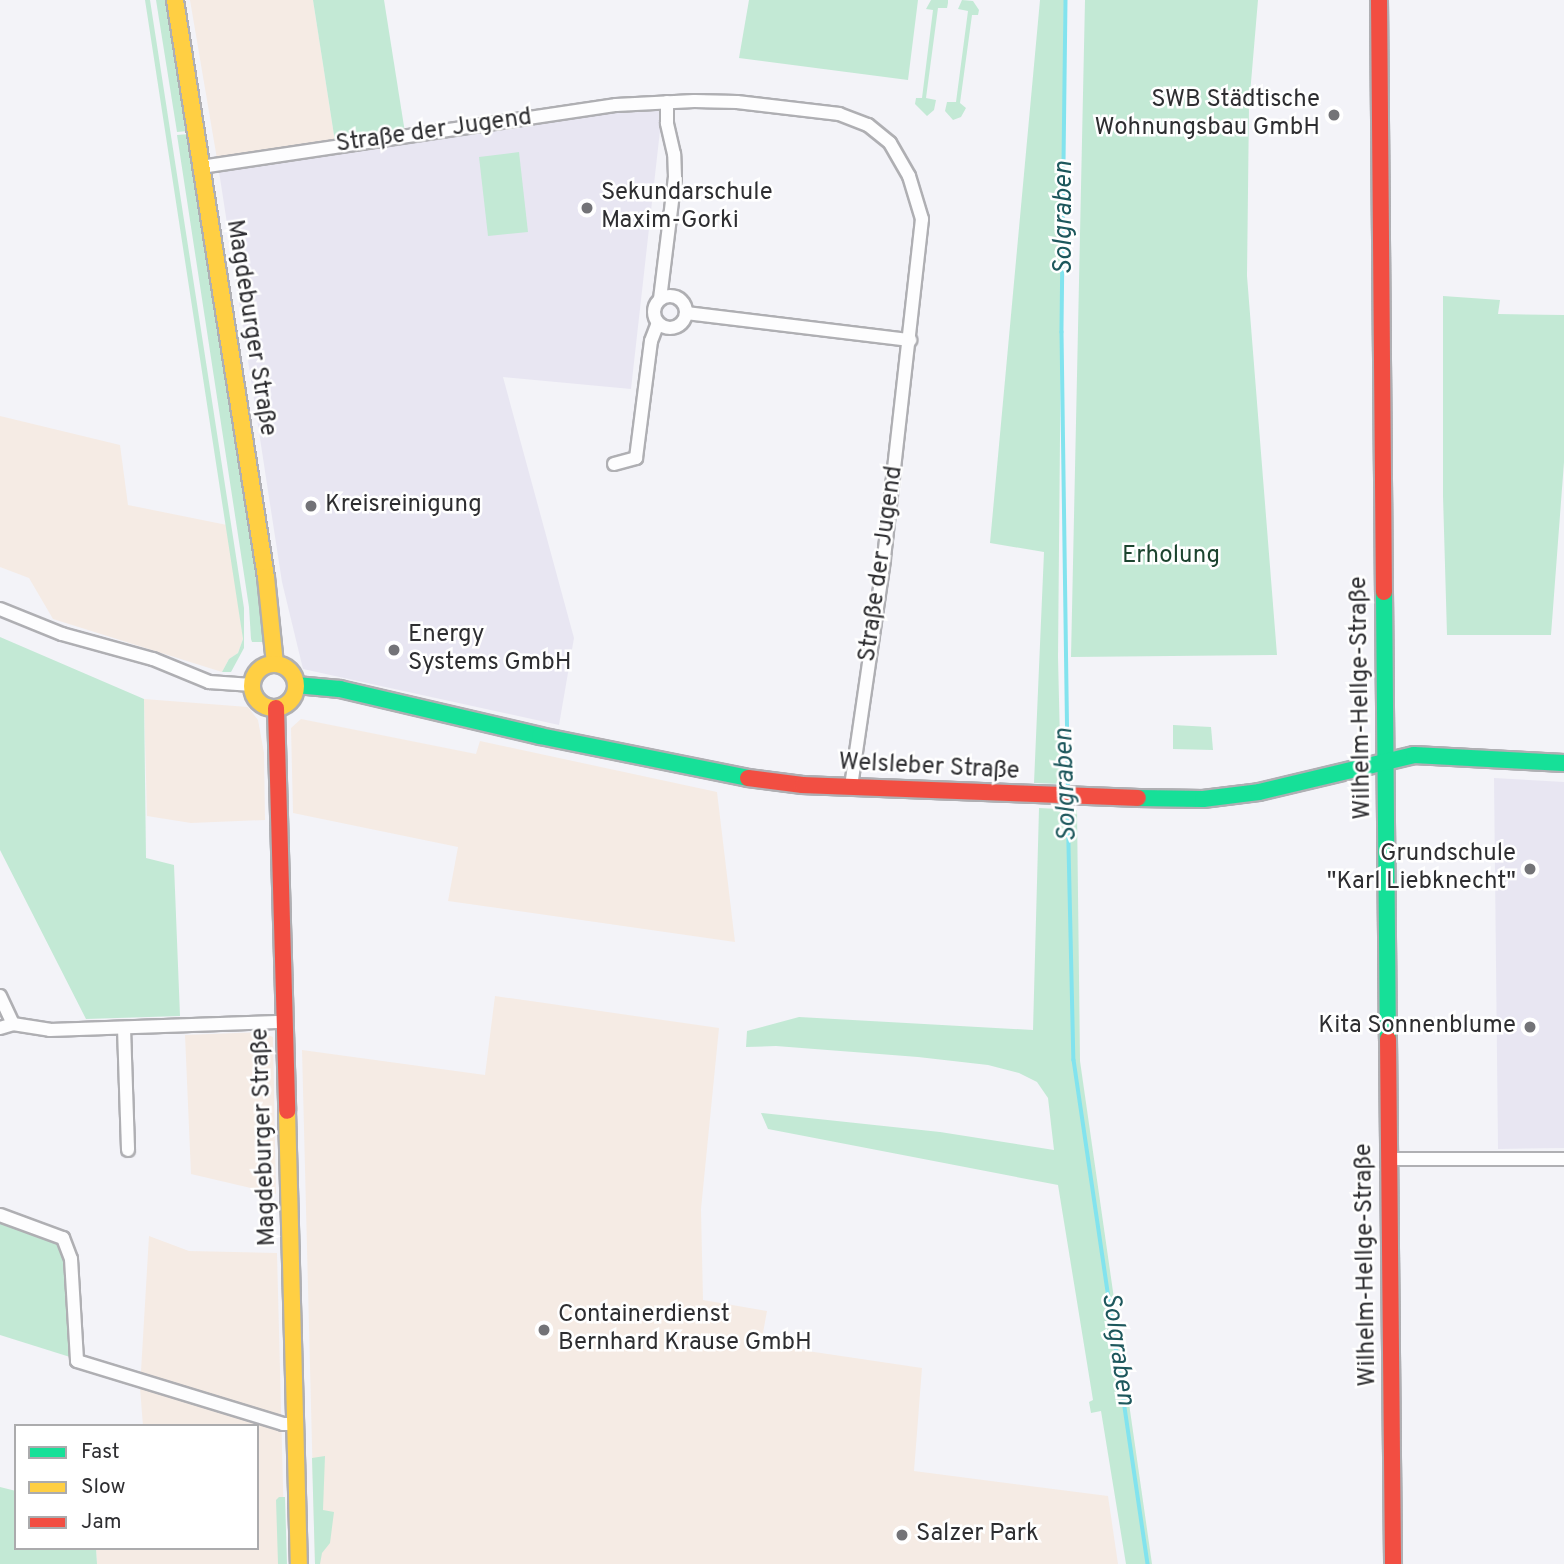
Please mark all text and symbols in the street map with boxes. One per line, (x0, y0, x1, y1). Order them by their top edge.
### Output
place label: SWB Städtische Wohnungsbau GmbH (1095, 87, 1320, 143)
street label: Straße der Jugend (334, 104, 534, 160)
marker: SWB Städtische Wohnungsbau GmbH (1326, 107, 1342, 123)
water label: Solgraben (1049, 161, 1081, 275)
place label: Sekundarschule Maxim-Gorki (601, 180, 773, 236)
marker: Sekundarschule Maxim-Gorki (579, 200, 595, 216)
street label: Magdeburger Straße (219, 218, 281, 438)
street label: Straße der Jugend (854, 464, 910, 664)
place label: Kreisreinigung (325, 492, 482, 520)
marker: Kreisreinigung (303, 498, 319, 514)
park label: Erholung (1122, 543, 1220, 571)
street label: Wilhelm-Hellge-Straße (1345, 576, 1379, 820)
place label: Energy Systems GmbH (408, 622, 571, 678)
marker: Energy Systems GmbH (386, 642, 402, 658)
water label: Solgraben (1049, 728, 1085, 842)
street label: Welsleber Straße (838, 749, 1020, 787)
place label: Grundschule "Karl Liebknecht" (1327, 841, 1516, 897)
marker: Grundschule "Karl Liebknecht" (1522, 861, 1538, 877)
place label: Kita Sonnenblume (1318, 1013, 1516, 1041)
marker: Kita Sonnenblume (1522, 1019, 1538, 1035)
street label: Magdeburger Straße (247, 1027, 283, 1247)
street label: Wilhelm-Hellge-Straße (1350, 1143, 1384, 1387)
water label: Solgraben (1094, 1290, 1140, 1408)
place label: Containerdienst Bernhard Krause GmbH (558, 1302, 812, 1358)
marker: Containerdienst Bernhard Krause GmbH (536, 1322, 552, 1338)
legend (14, 1424, 259, 1550)
text: Fast (81, 1439, 120, 1466)
text: Slow (81, 1474, 126, 1501)
text: Jam (81, 1509, 122, 1536)
place label: Salzer Park (916, 1521, 1039, 1549)
marker: Salzer Park (894, 1527, 910, 1543)

